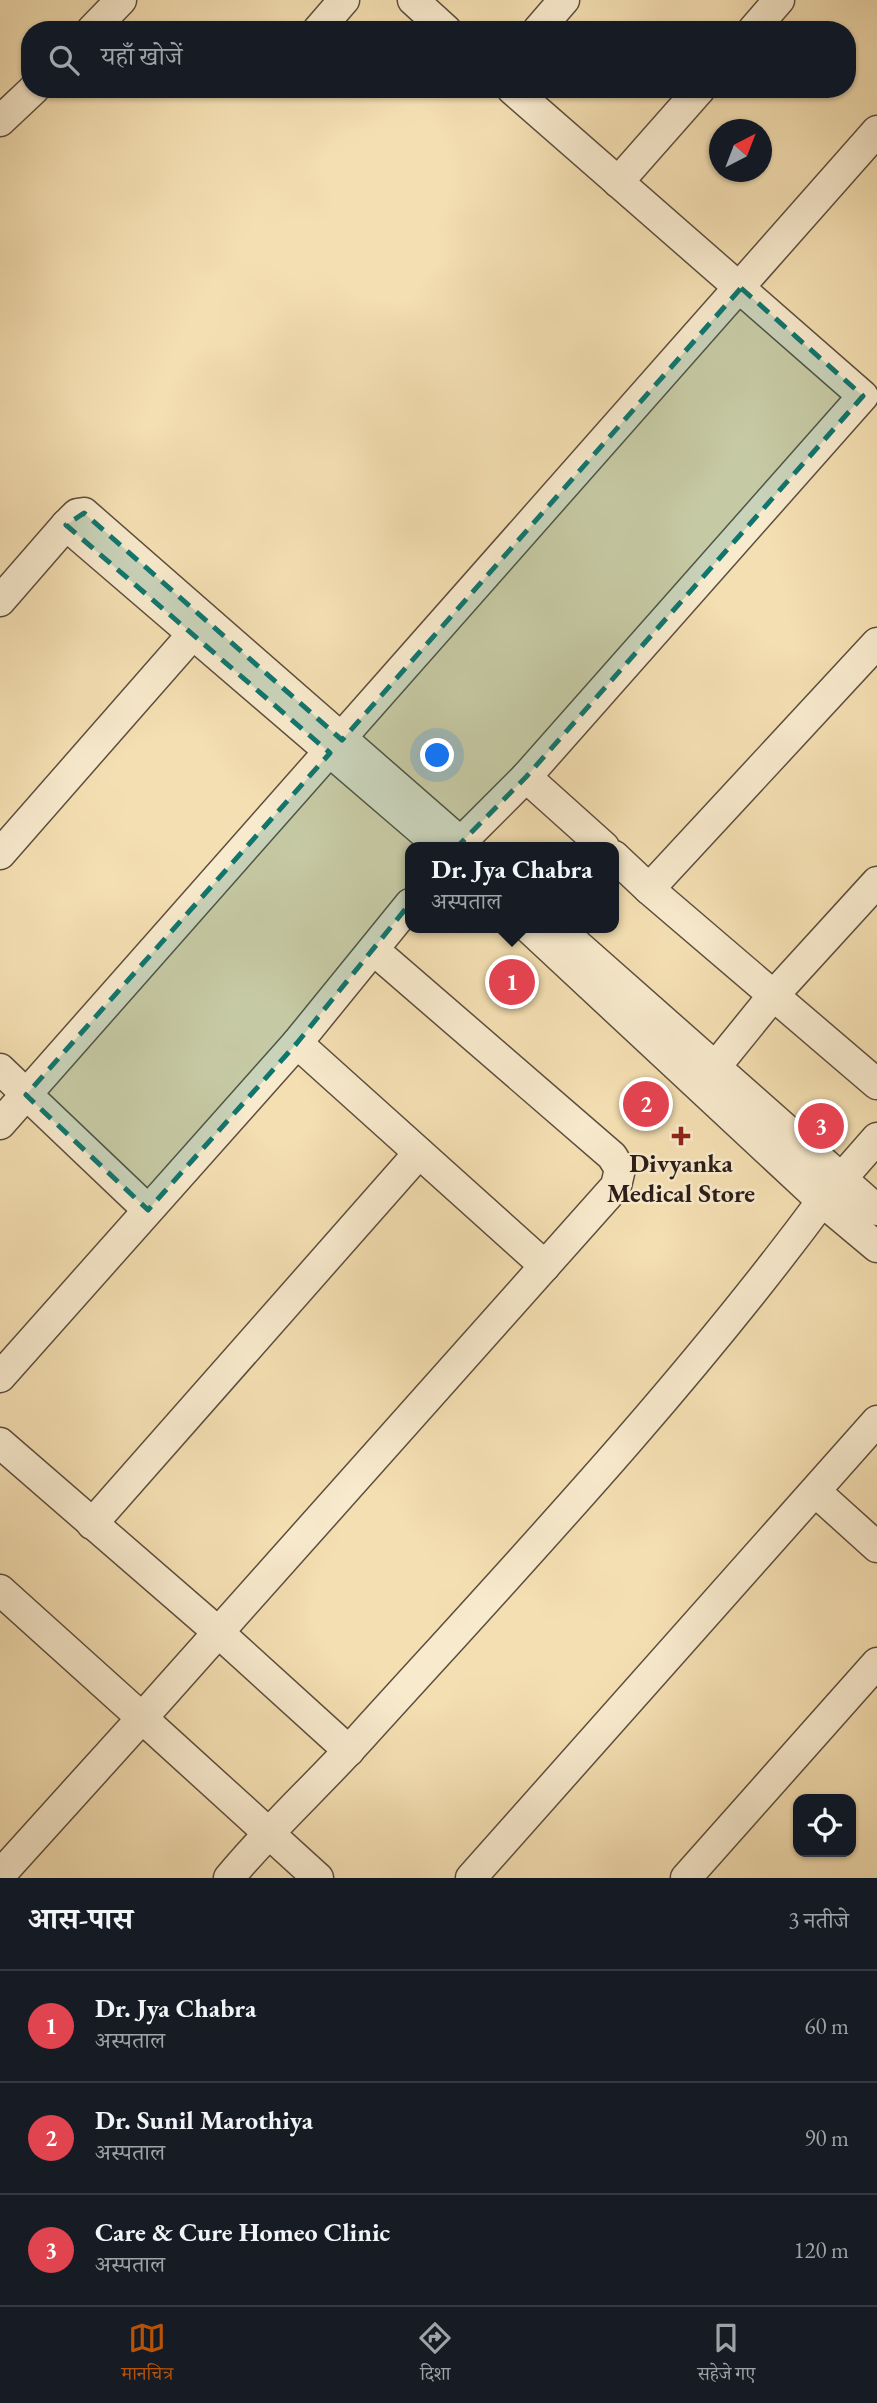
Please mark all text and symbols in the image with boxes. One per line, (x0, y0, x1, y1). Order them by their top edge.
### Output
search box (21, 21, 856, 98)
text: यहाँ खोजें (101, 39, 182, 73)
icon: search (45, 41, 83, 79)
north arrow (709, 119, 772, 182)
your location (420, 738, 454, 772)
popup (405, 842, 619, 933)
text: Dr. Jya Chabra (431, 852, 593, 886)
text: अस्पताल (431, 886, 501, 916)
pin: 1 (489, 956, 535, 1008)
pin: 2 (623, 1078, 669, 1130)
pin: 3 (798, 1100, 844, 1152)
marker: Divyanka Medical Store (673, 1128, 689, 1144)
place label: Divyanka Medical Store (607, 1146, 755, 1210)
map controls (793, 1794, 856, 1857)
button: locate (793, 1794, 856, 1857)
text: आस-पास (28, 1899, 133, 1938)
text: 3 नतीजे (788, 1905, 849, 1935)
text: Dr. Jya Chabra (95, 1991, 256, 2025)
text: 1 (45, 2011, 57, 2041)
text: 60 m (804, 2011, 849, 2041)
text: अस्पताल (95, 2025, 165, 2055)
text: Dr. Sunil Marothiya (95, 2103, 313, 2137)
text: 2 (45, 2123, 57, 2153)
text: 90 m (804, 2123, 849, 2153)
text: अस्पताल (95, 2137, 165, 2167)
text: Care & Cure Homeo Clinic (95, 2215, 390, 2249)
text: 3 (45, 2235, 57, 2265)
text: 120 m (793, 2235, 849, 2265)
text: अस्पताल (95, 2249, 165, 2279)
tab: मानचित्र (122, 2319, 173, 2392)
tab: दिशा (416, 2319, 454, 2392)
tab: सहेजे गए (698, 2319, 755, 2392)

